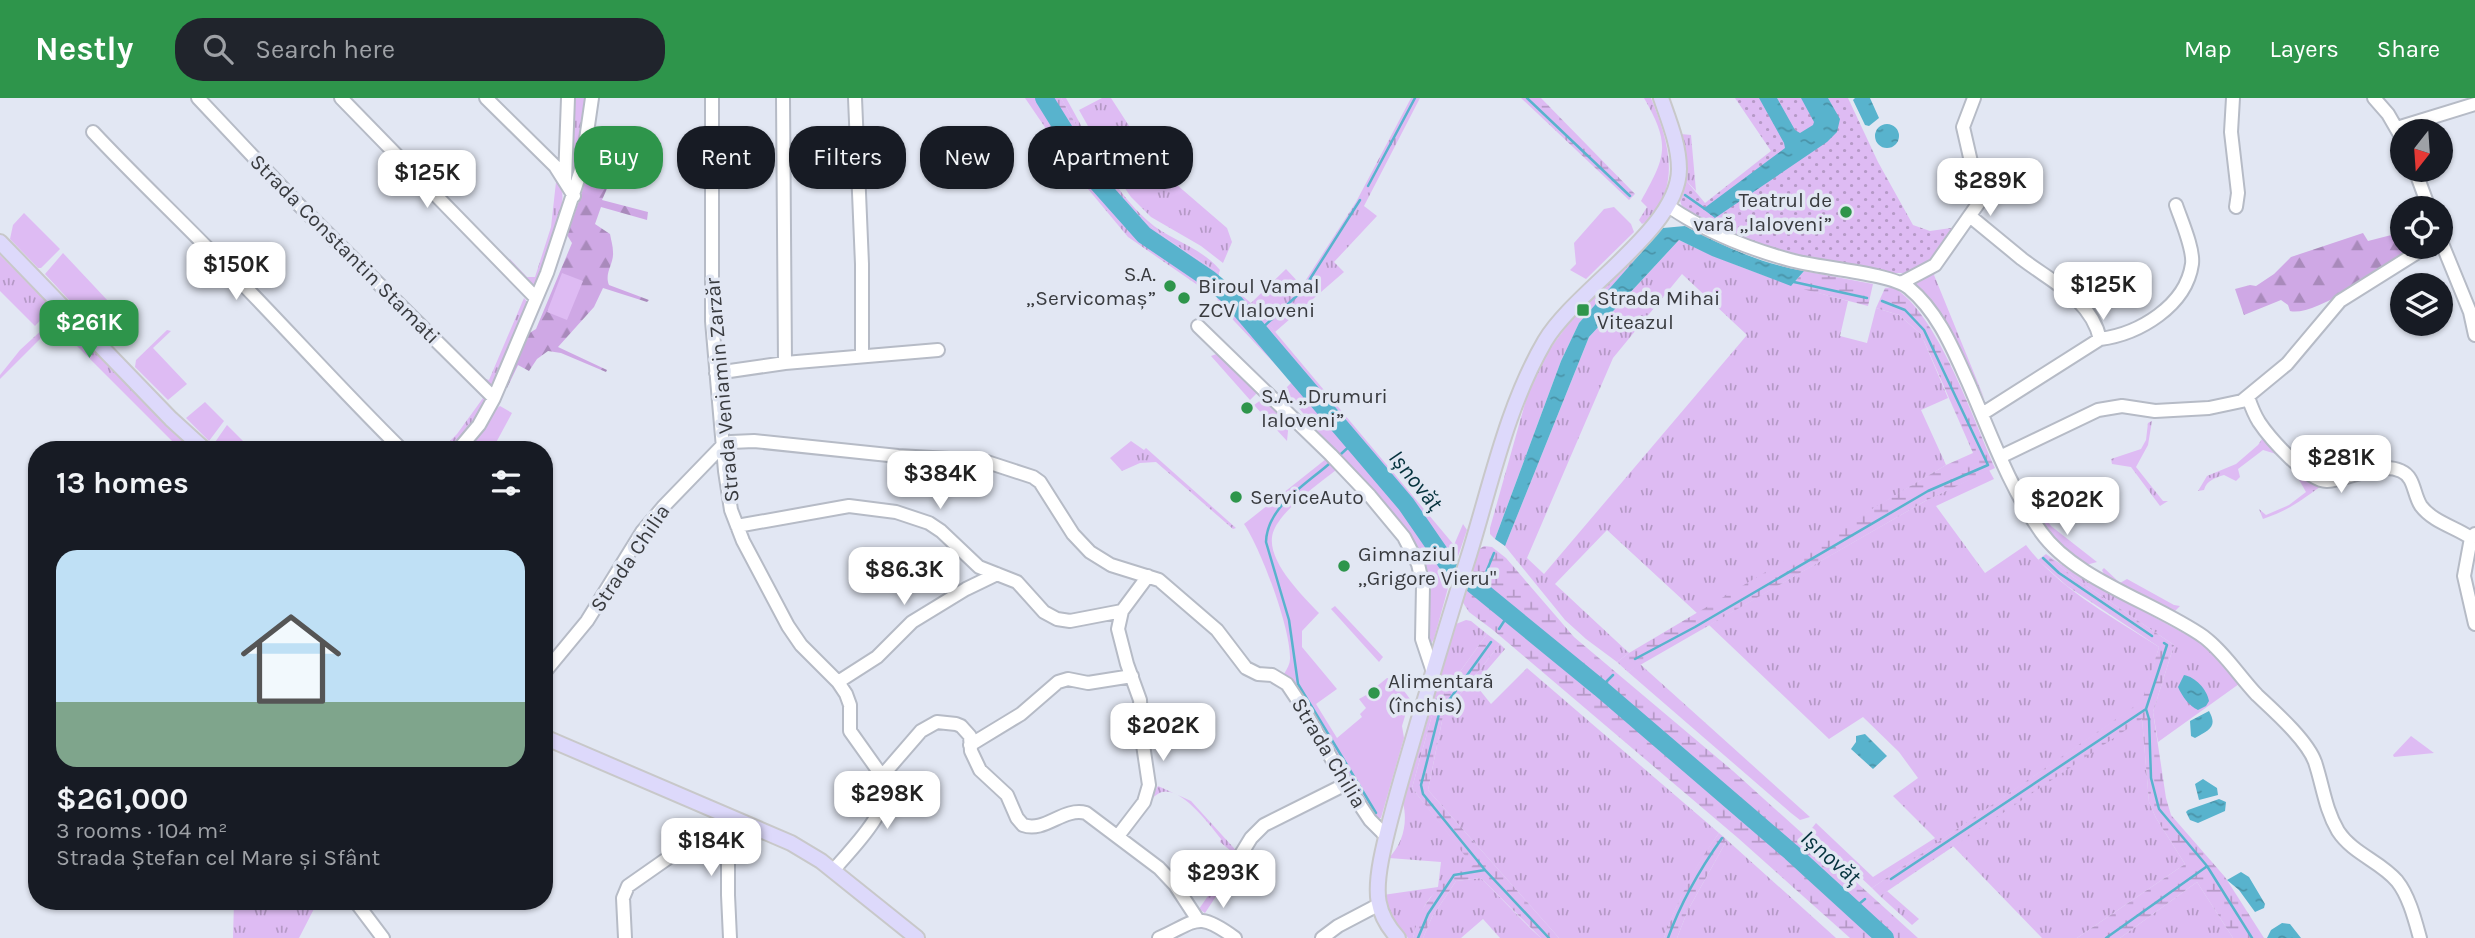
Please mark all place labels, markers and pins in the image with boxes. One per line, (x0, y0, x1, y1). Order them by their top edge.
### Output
pin: $125K (378, 150, 476, 210)
pin: $289K (1941, 158, 2039, 218)
place label: Teatrul de vară „Ialoveni” (1693, 188, 1832, 236)
marker: Teatrul de vară „Ialoveni” (1838, 204, 1854, 220)
pin: $150K (187, 242, 285, 302)
place label: S.A. „Servicomaș” (1026, 262, 1156, 310)
pin: $125K (2054, 262, 2152, 322)
place label: Biroul Vamal ZCV Ialoveni (1198, 274, 1320, 322)
marker: S.A. „Servicomaș” (1162, 278, 1178, 294)
place label: Strada Mihai Viteazul (1597, 286, 1720, 334)
marker: Biroul Vamal ZCV Ialoveni (1176, 290, 1192, 306)
pin: $261K (40, 300, 138, 360)
marker: Strada Mihai Viteazul (1575, 302, 1591, 318)
place label: S.A. „Drumuri Ialoveni” (1261, 384, 1388, 432)
marker: S.A. „Drumuri Ialoveni” (1239, 400, 1255, 416)
pin: $281K (2292, 436, 2390, 495)
pin: $384K (891, 452, 989, 511)
pin: $202K (2018, 478, 2116, 537)
place label: ServiceAuto (1250, 485, 1364, 509)
marker: ServiceAuto (1228, 489, 1244, 505)
place label: Gimnaziul ,,Grigore Vieru" (1358, 542, 1496, 590)
pin: $86.3K (847, 547, 961, 607)
marker: Gimnaziul ,,Grigore Vieru" (1336, 558, 1352, 574)
place label: Alimentară (închis) (1388, 669, 1494, 717)
marker: Alimentară (închis) (1366, 685, 1382, 701)
pin: $202K (1114, 704, 1212, 763)
pin: $298K (838, 772, 936, 831)
pin: $184K (662, 818, 760, 878)
pin: $293K (1174, 850, 1272, 910)

